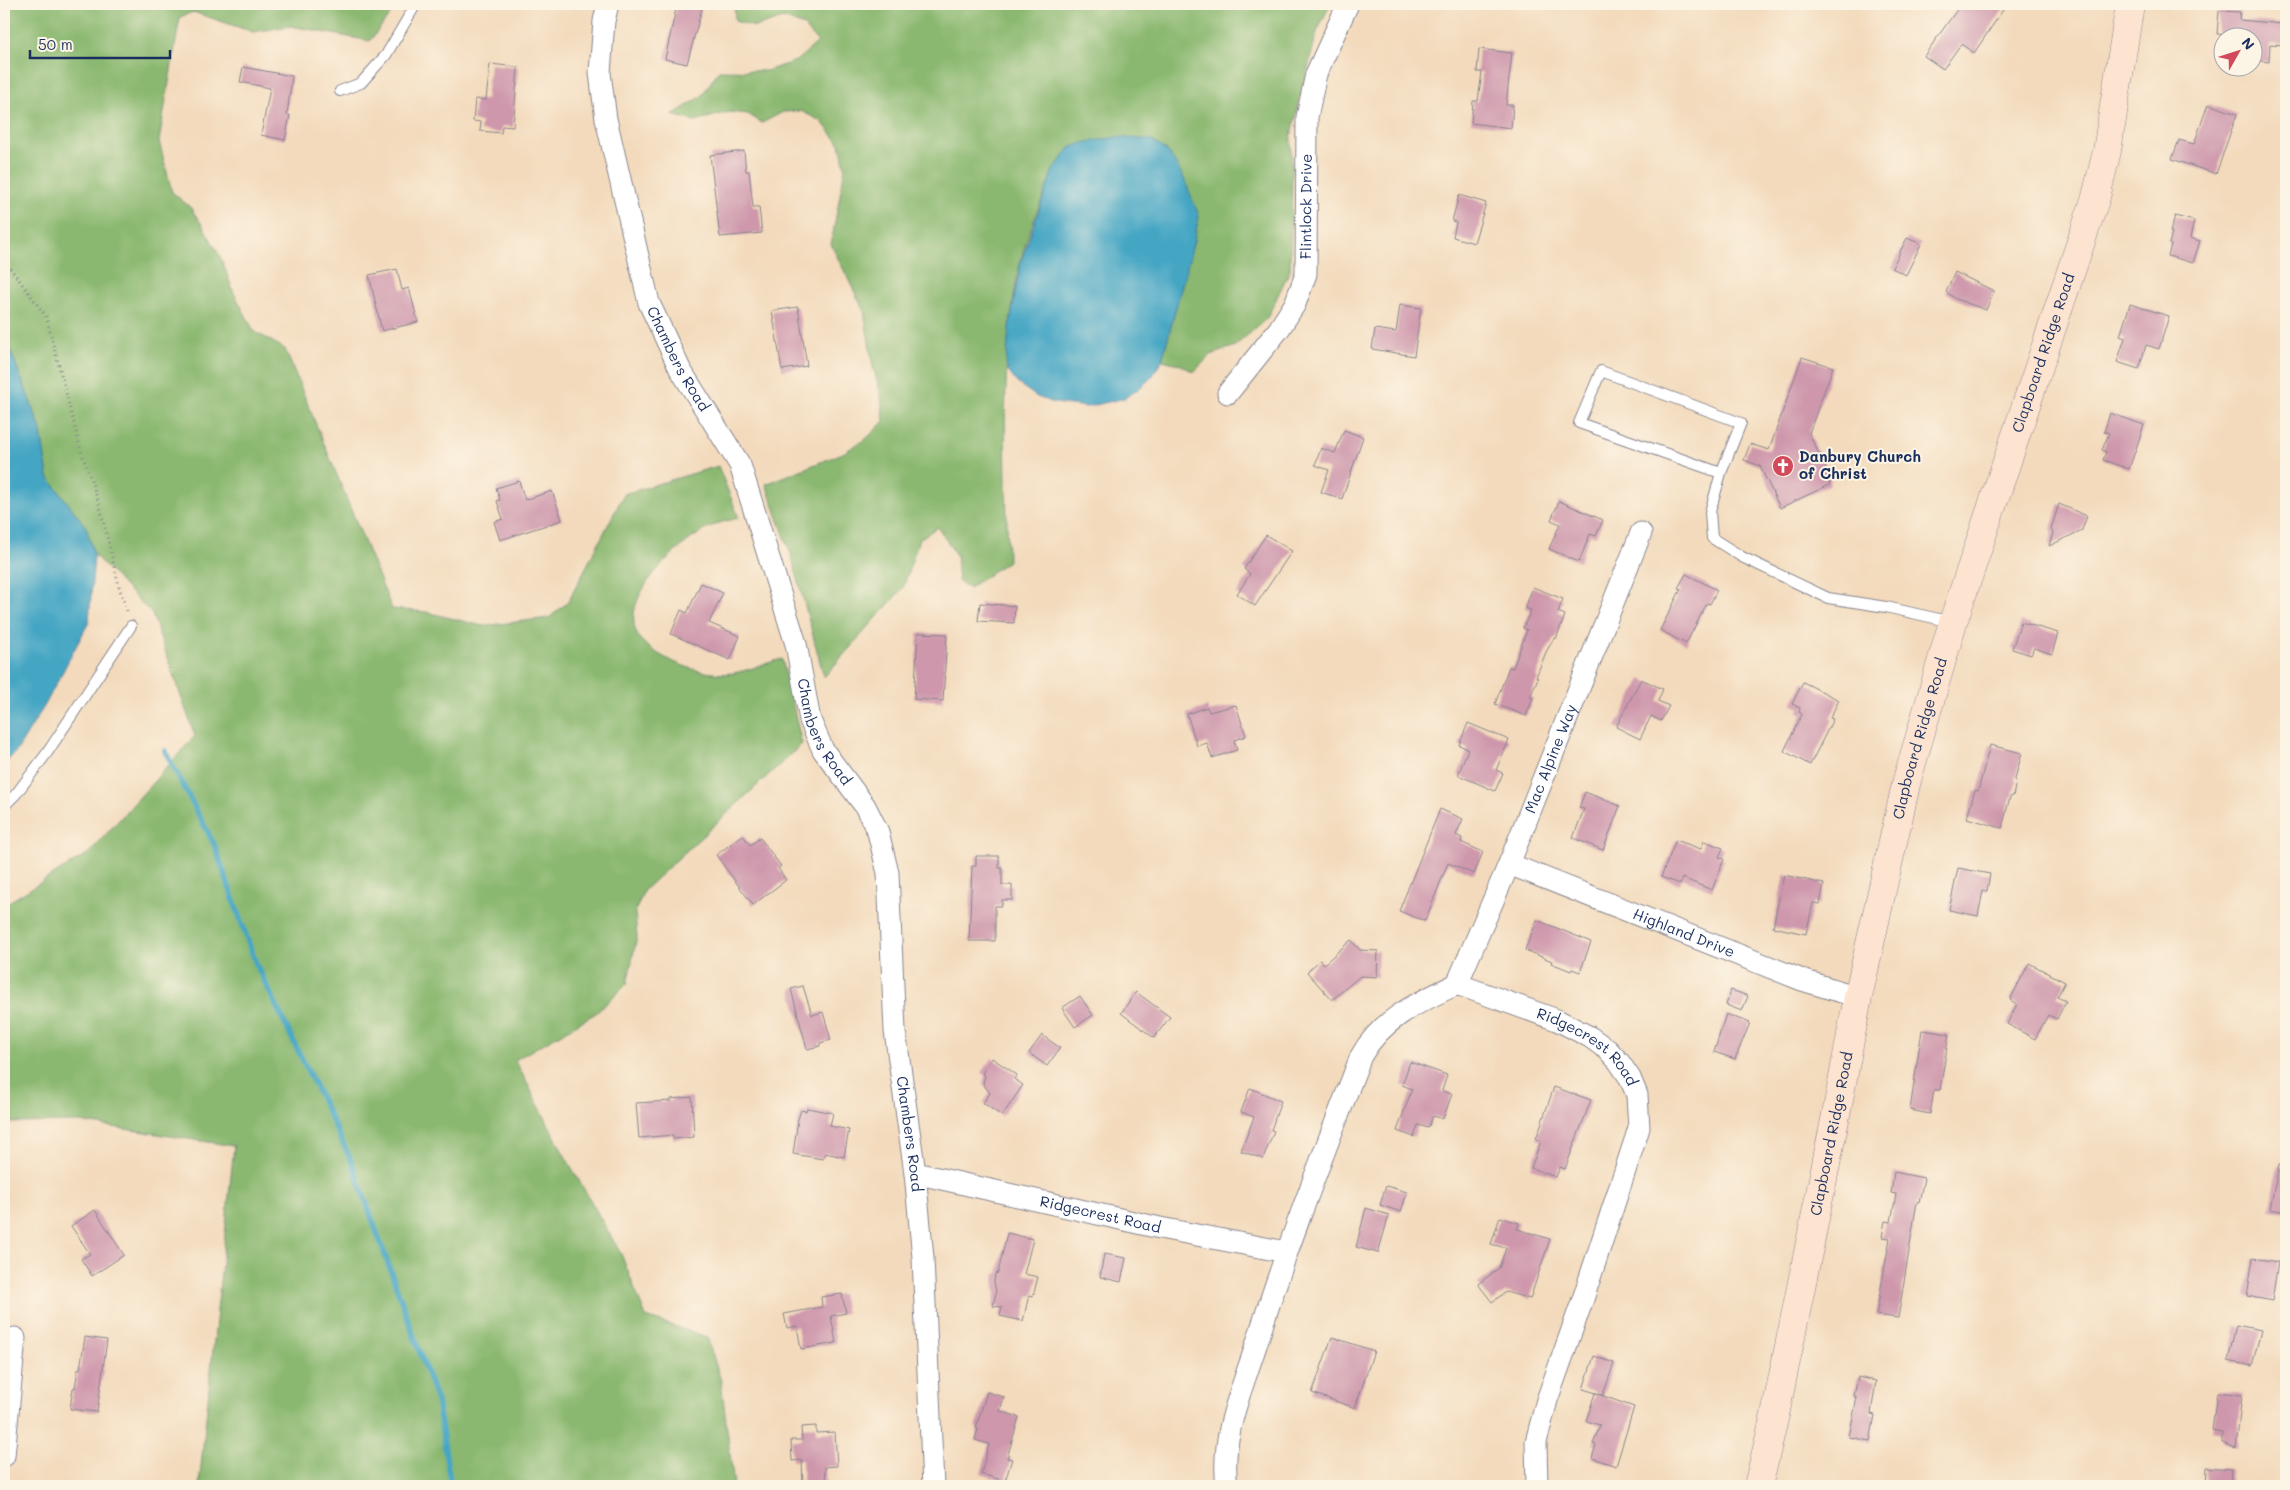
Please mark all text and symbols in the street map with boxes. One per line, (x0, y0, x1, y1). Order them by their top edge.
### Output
scale bar (30, 28, 170, 60)
north arrow (2212, 28, 2262, 78)
text: N (2238, 33, 2259, 54)
text: 50 m (38, 34, 73, 54)
street label: Flintlock Drive (1295, 154, 1316, 259)
street label: Clapboard Ridge Road (2006, 270, 2079, 435)
street label: Chambers Road (643, 303, 715, 415)
place label: Danbury Church of Christ (1799, 446, 1921, 483)
church icon: Danbury Church of Christ (1771, 454, 1795, 478)
street label: Clapboard Ridge Road (1887, 655, 1951, 821)
street label: Chambers Road (794, 677, 857, 789)
street label: Mac Alpine Way (1519, 701, 1581, 816)
street label: Highland Drive (1630, 903, 1738, 961)
street label: Ridgecrest Road (1534, 1002, 1643, 1088)
street label: Clapboard Ridge Road (1805, 1050, 1857, 1217)
street label: Chambers Road (892, 1075, 928, 1193)
street label: Ridgecrest Road (1038, 1190, 1163, 1237)

